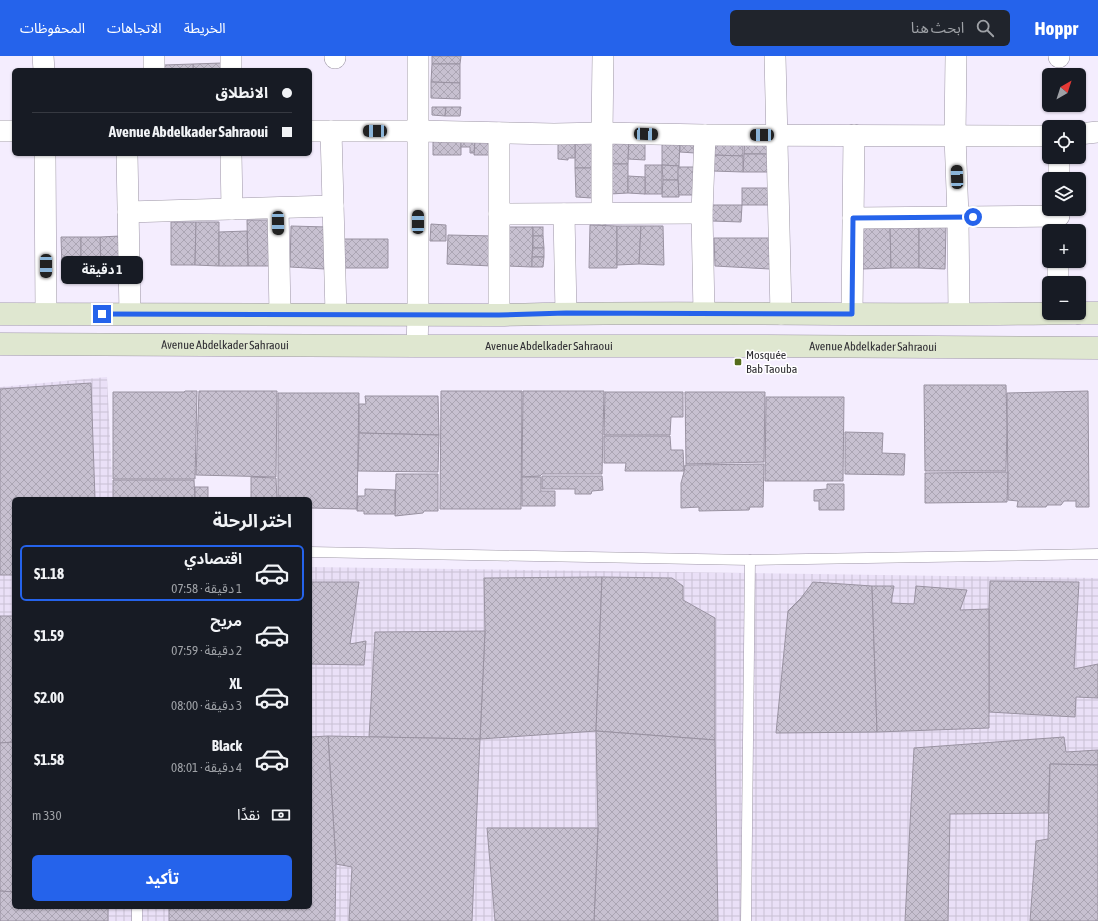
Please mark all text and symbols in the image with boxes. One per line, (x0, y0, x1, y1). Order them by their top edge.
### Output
search box (730, 10, 1010, 46)
icon: search (974, 17, 996, 39)
text: Hoppr (1034, 17, 1078, 39)
text: ابحث هنا (911, 19, 964, 36)
text: المحفوظات (20, 20, 85, 36)
text: الاتجاهات (107, 20, 162, 36)
text: الخريطة (184, 20, 226, 36)
north arrow (1042, 68, 1086, 112)
map controls (1042, 68, 1086, 320)
text: الانطلاق (216, 84, 268, 101)
button: locate (1042, 120, 1086, 164)
text: Avenue Abdelkader Sahraoui (109, 123, 268, 140)
car (363, 125, 387, 137)
car (634, 128, 658, 140)
car (750, 129, 774, 141)
car (951, 165, 963, 189)
button: layers (1042, 172, 1086, 216)
route start (964, 208, 982, 226)
car (412, 210, 424, 234)
car (272, 211, 284, 235)
button: + (1042, 224, 1086, 268)
car (40, 254, 52, 278)
callout: 1 دقيقة (61, 256, 143, 284)
text: 1 دقيقة (82, 262, 122, 277)
button: − (1042, 276, 1086, 320)
route end (93, 305, 111, 323)
street label: Avenue Abdelkader Sahraoui (161, 338, 289, 352)
street label: Avenue Abdelkader Sahraoui (485, 339, 613, 353)
street label: Avenue Abdelkader Sahraoui (809, 339, 937, 354)
place label: Mosquée Bab Taouba (746, 348, 797, 376)
marker: Mosquée Bab Taouba (733, 357, 743, 367)
text: اختر الرحلة (213, 510, 292, 531)
text: اقتصادي (184, 550, 242, 567)
icon: car (254, 555, 290, 591)
text: $1.18 (34, 565, 64, 582)
text: 1 دقيقة · 07:58 (171, 581, 242, 596)
text: مريح (210, 612, 242, 629)
icon: car (254, 617, 290, 653)
text: $1.59 (34, 627, 64, 644)
text: 2 دقيقة · 07:59 (171, 643, 242, 658)
text: XL (229, 675, 242, 692)
icon: car (254, 679, 290, 715)
text: $2.00 (34, 689, 64, 706)
text: 3 دقيقة · 08:00 (171, 698, 242, 713)
text: Black (212, 737, 242, 754)
icon: car (254, 741, 290, 777)
text: $1.58 (34, 751, 64, 768)
text: 4 دقيقة · 08:01 (171, 760, 242, 775)
icon: cash (270, 804, 292, 826)
text: نقدًا (237, 806, 260, 823)
text: 330 m (32, 808, 62, 823)
button: تأكيد (32, 855, 292, 901)

